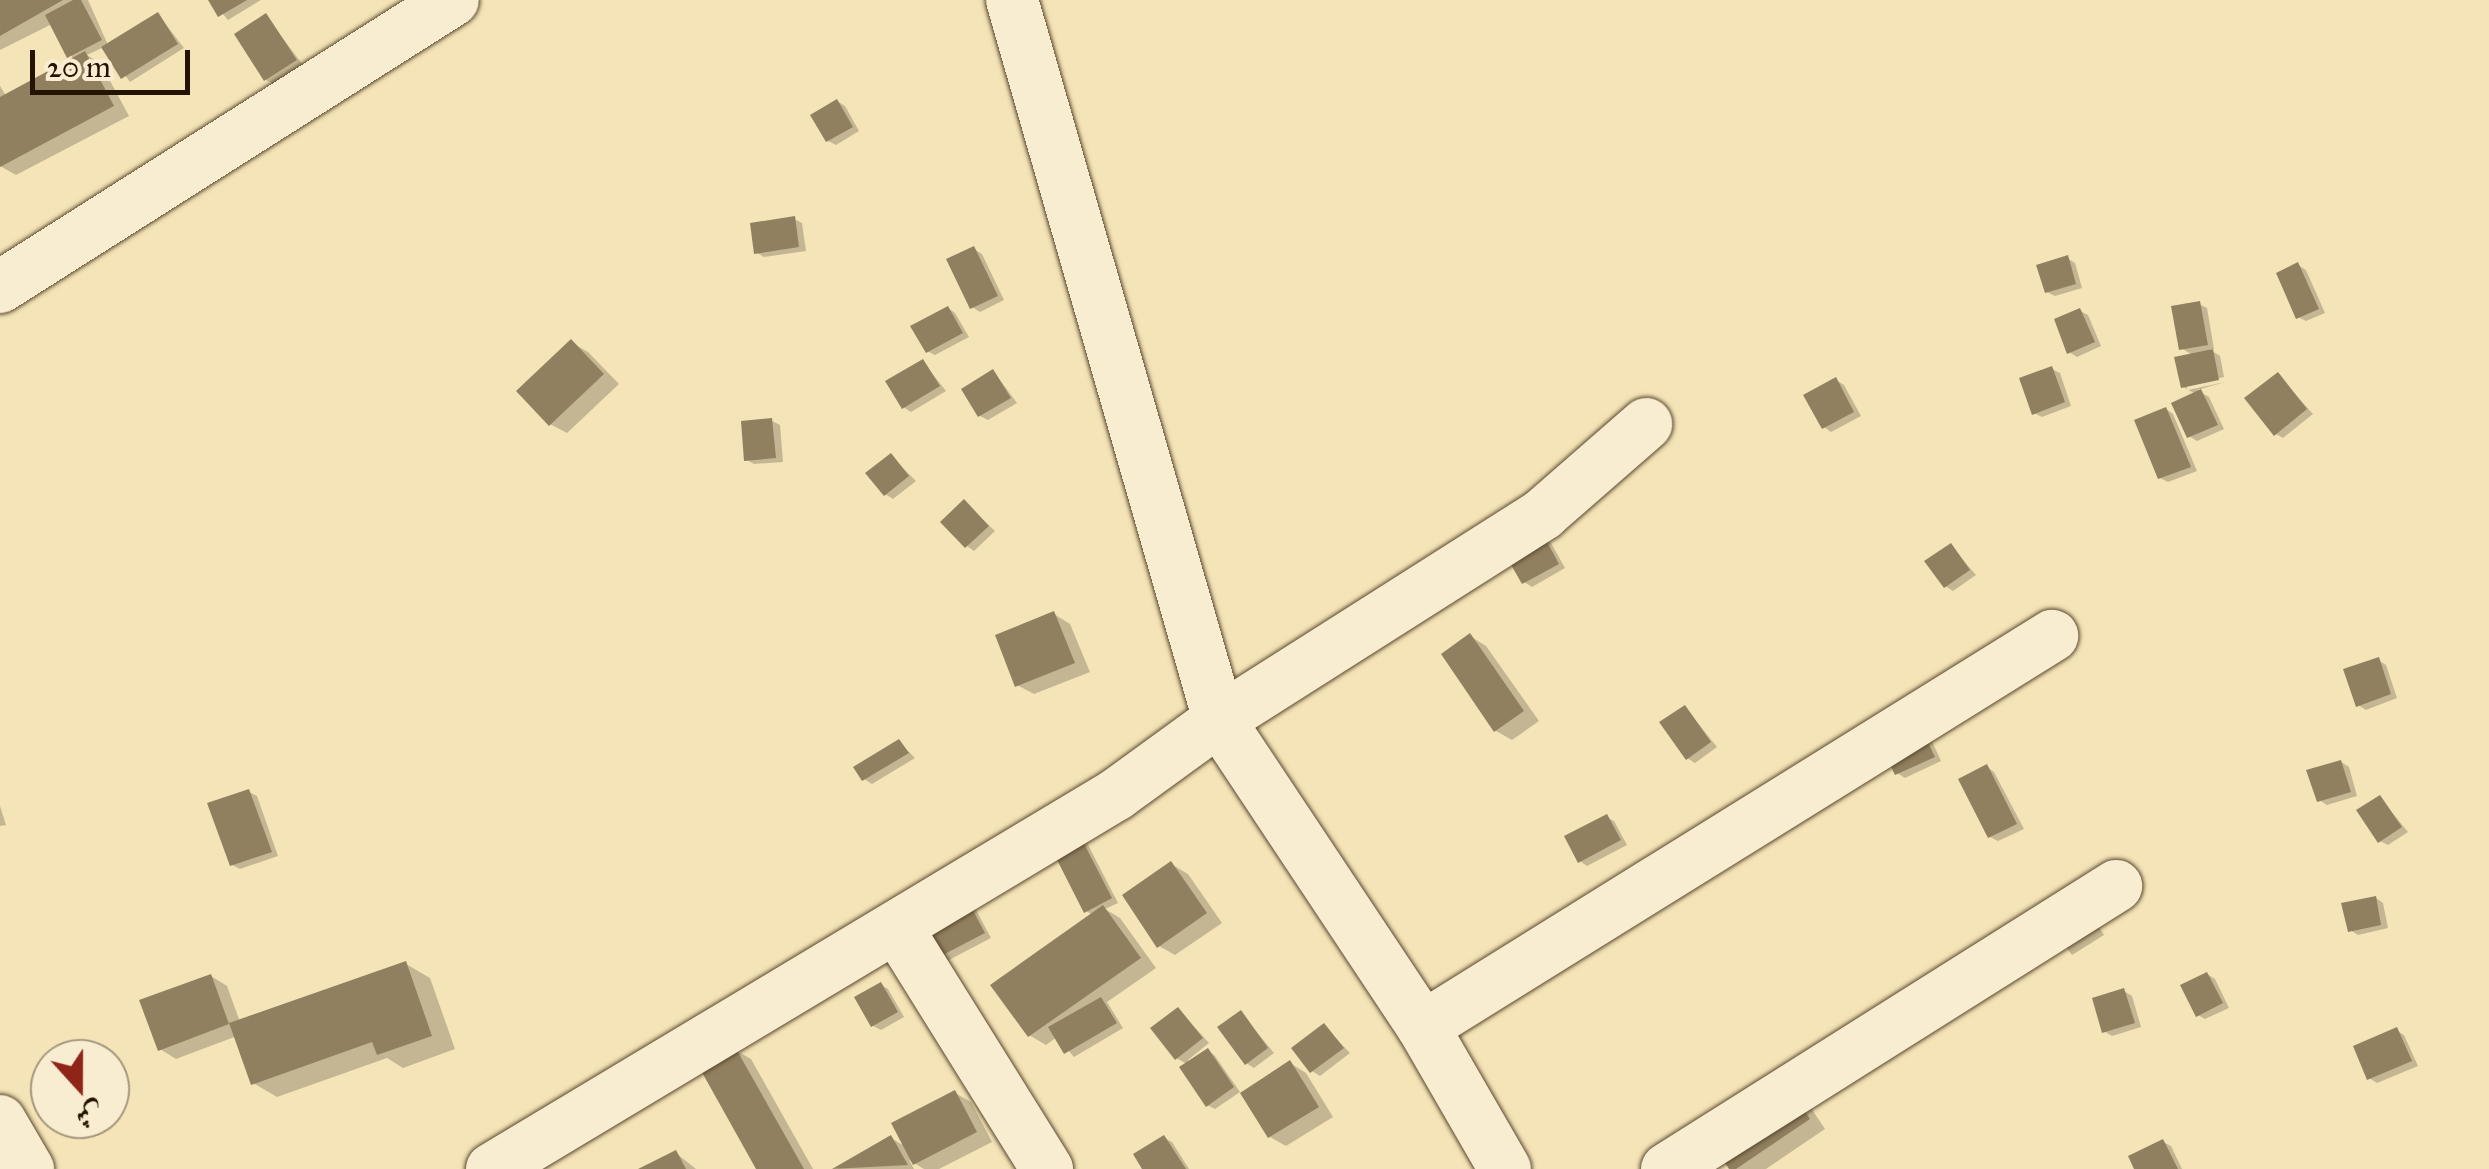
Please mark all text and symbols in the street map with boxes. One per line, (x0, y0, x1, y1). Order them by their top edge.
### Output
scale bar (35, 30, 195, 92)
text: 20 m (47, 49, 111, 85)
north arrow (30, 1039, 130, 1139)
text: ش (71, 1094, 109, 1137)

